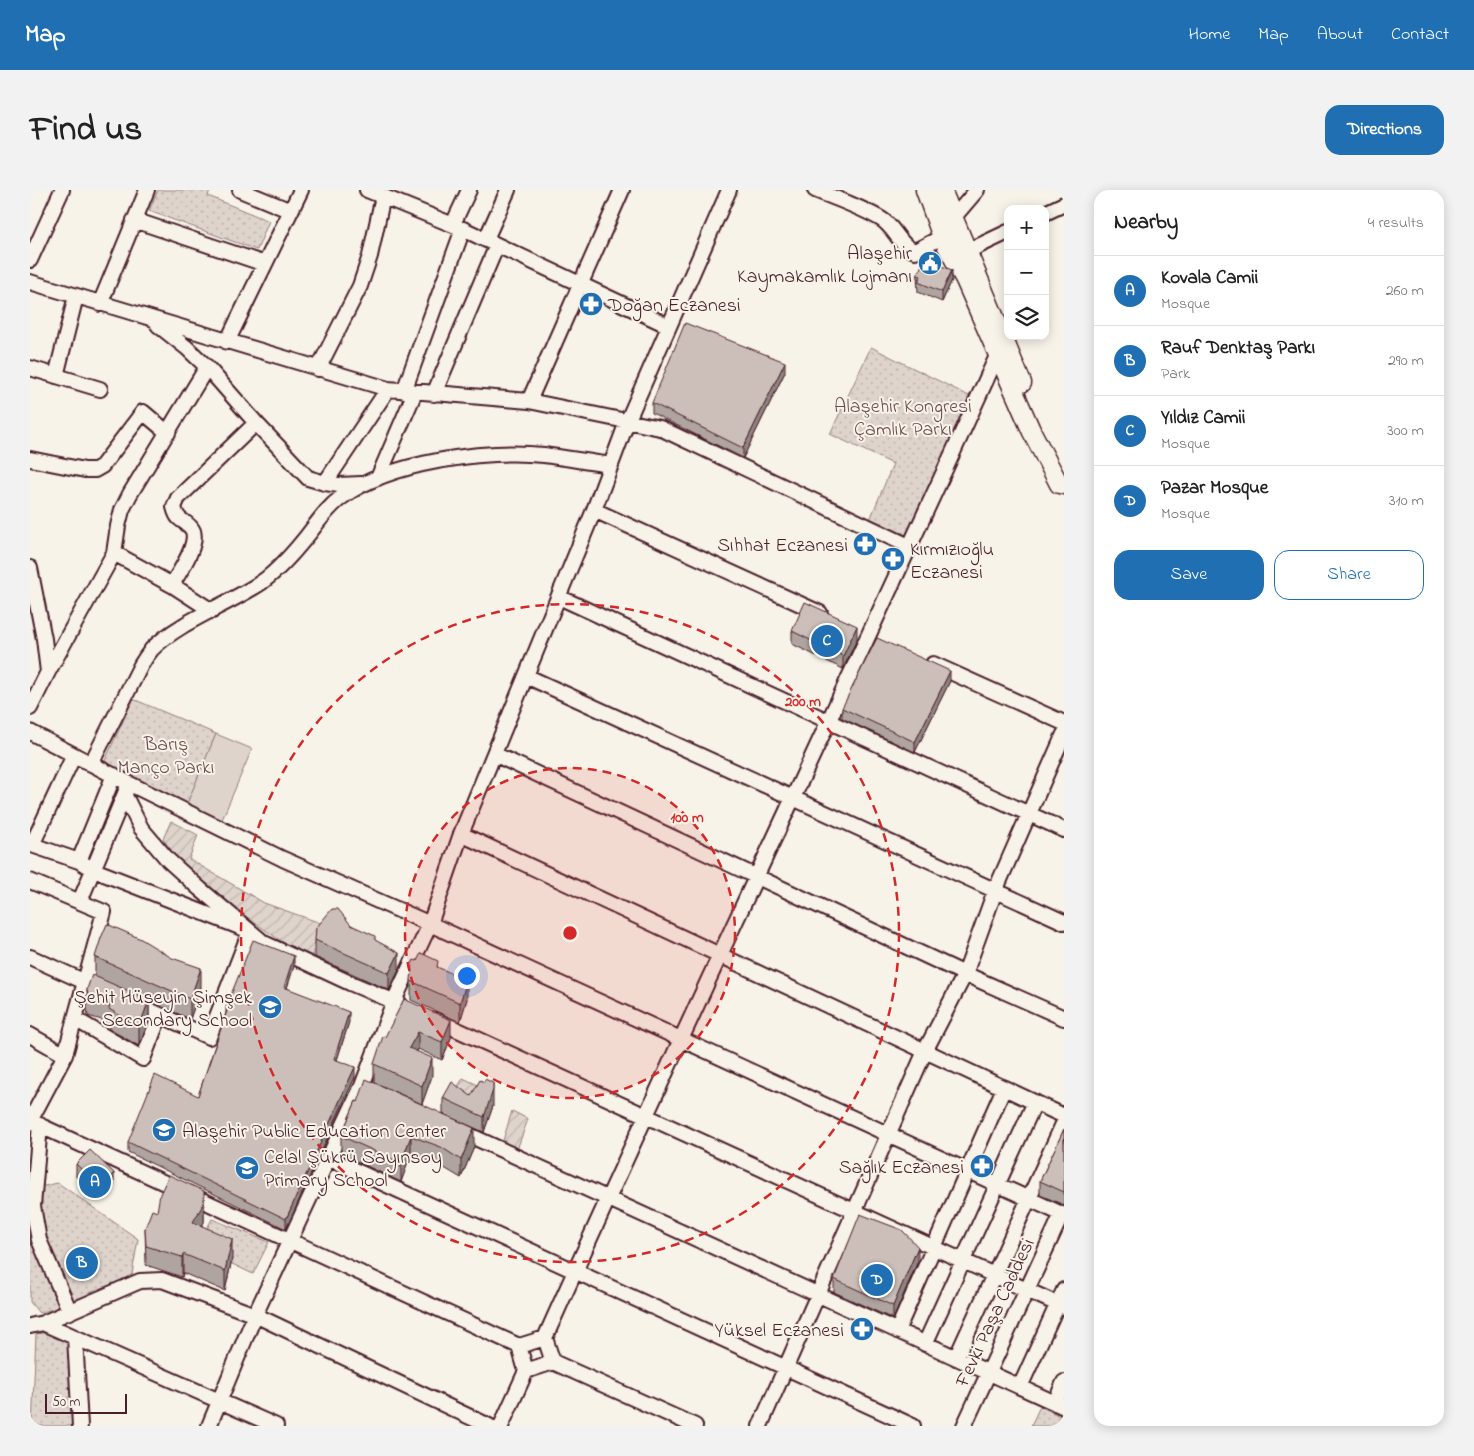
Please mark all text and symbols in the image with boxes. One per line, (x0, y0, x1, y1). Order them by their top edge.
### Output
text: Map (25, 18, 66, 53)
text: Home (1189, 22, 1230, 48)
text: Map (1258, 22, 1289, 48)
text: About (1317, 22, 1363, 48)
text: Contact (1391, 22, 1449, 48)
text: Find us (30, 105, 142, 156)
button: Directions (1325, 105, 1444, 155)
map controls (1004, 205, 1049, 340)
button: + (1004, 205, 1049, 250)
text: Nearby (1114, 208, 1178, 238)
text: 4 results (1368, 211, 1424, 235)
place label: Alaşehir Kaymakamlık Lojmanı (737, 240, 913, 292)
public building icon: Alaşehir Kaymakamlık Lojmanı (917, 250, 943, 276)
button: − (1004, 250, 1049, 295)
text: Kovala Camii (1161, 265, 1258, 292)
text: A (1125, 279, 1135, 303)
text: 260 m (1386, 279, 1424, 303)
pharmacy icon: Doğan Eczanesi (578, 291, 604, 317)
place label: Doğan Eczanesi (607, 292, 741, 322)
text: Mosque (1161, 292, 1210, 316)
button: layers (1004, 295, 1049, 340)
text: Rauf Denktaş Parkı (1161, 335, 1315, 362)
text: B (1125, 349, 1135, 373)
text: 290 m (1388, 349, 1424, 373)
text: Park (1161, 362, 1190, 386)
park label: Alaşehir Kongresi Çamlık Parkı (834, 393, 972, 445)
text: Yıldız Camii (1161, 405, 1245, 432)
text: C (1126, 419, 1134, 443)
text: 300 m (1387, 419, 1424, 443)
text: Mosque (1161, 432, 1210, 456)
text: Pazar Mosque (1161, 475, 1268, 502)
text: D (1124, 489, 1136, 513)
text: 310 m (1389, 489, 1424, 513)
text: Mosque (1161, 502, 1210, 526)
pharmacy icon: Sıhhat Eczanesi (852, 531, 878, 557)
place label: Sıhhat Eczanesi (717, 532, 848, 561)
place label: Kırmızıoğlu Eczanesi (910, 536, 994, 588)
pharmacy icon: Kırmızıoğlu Eczanesi (880, 546, 906, 572)
button: Save (1114, 550, 1264, 600)
button: Share (1274, 550, 1424, 600)
pin: C (811, 622, 843, 660)
text: 200 m (784, 691, 821, 713)
park label: Barış Manço Parkı (118, 731, 214, 783)
text: 100 m (670, 807, 704, 829)
centre of rings (561, 924, 579, 942)
your location (454, 963, 480, 989)
place label: Şehit Hüseyin Şimşek Secondary School (74, 984, 252, 1036)
school or university icon: Şehit Hüseyin Şimşek Secondary School (257, 994, 283, 1020)
school or university icon: Alaşehir Public Education Center (151, 1117, 177, 1143)
place label: Alaşehir Public Education Center (182, 1118, 447, 1147)
place label: Celal Şükrü Sayınsoy Primary School (264, 1144, 442, 1196)
pharmacy icon: Sağlık Eczanesi (969, 1153, 995, 1179)
place label: Sağlık Eczanesi (839, 1154, 964, 1184)
school or university icon: Celal Şükrü Sayınsoy Primary School (234, 1155, 260, 1181)
pin: A (79, 1163, 111, 1201)
street label: Fevki Paşa Caddesi (949, 1234, 1043, 1393)
pin: B (66, 1244, 98, 1282)
pin: D (861, 1261, 893, 1299)
pharmacy icon: Yüksel Eczanesi (849, 1316, 875, 1342)
place label: Yüksel Eczanesi (714, 1317, 844, 1346)
scale bar (45, 1391, 128, 1414)
text: 50 m (52, 1392, 80, 1413)

